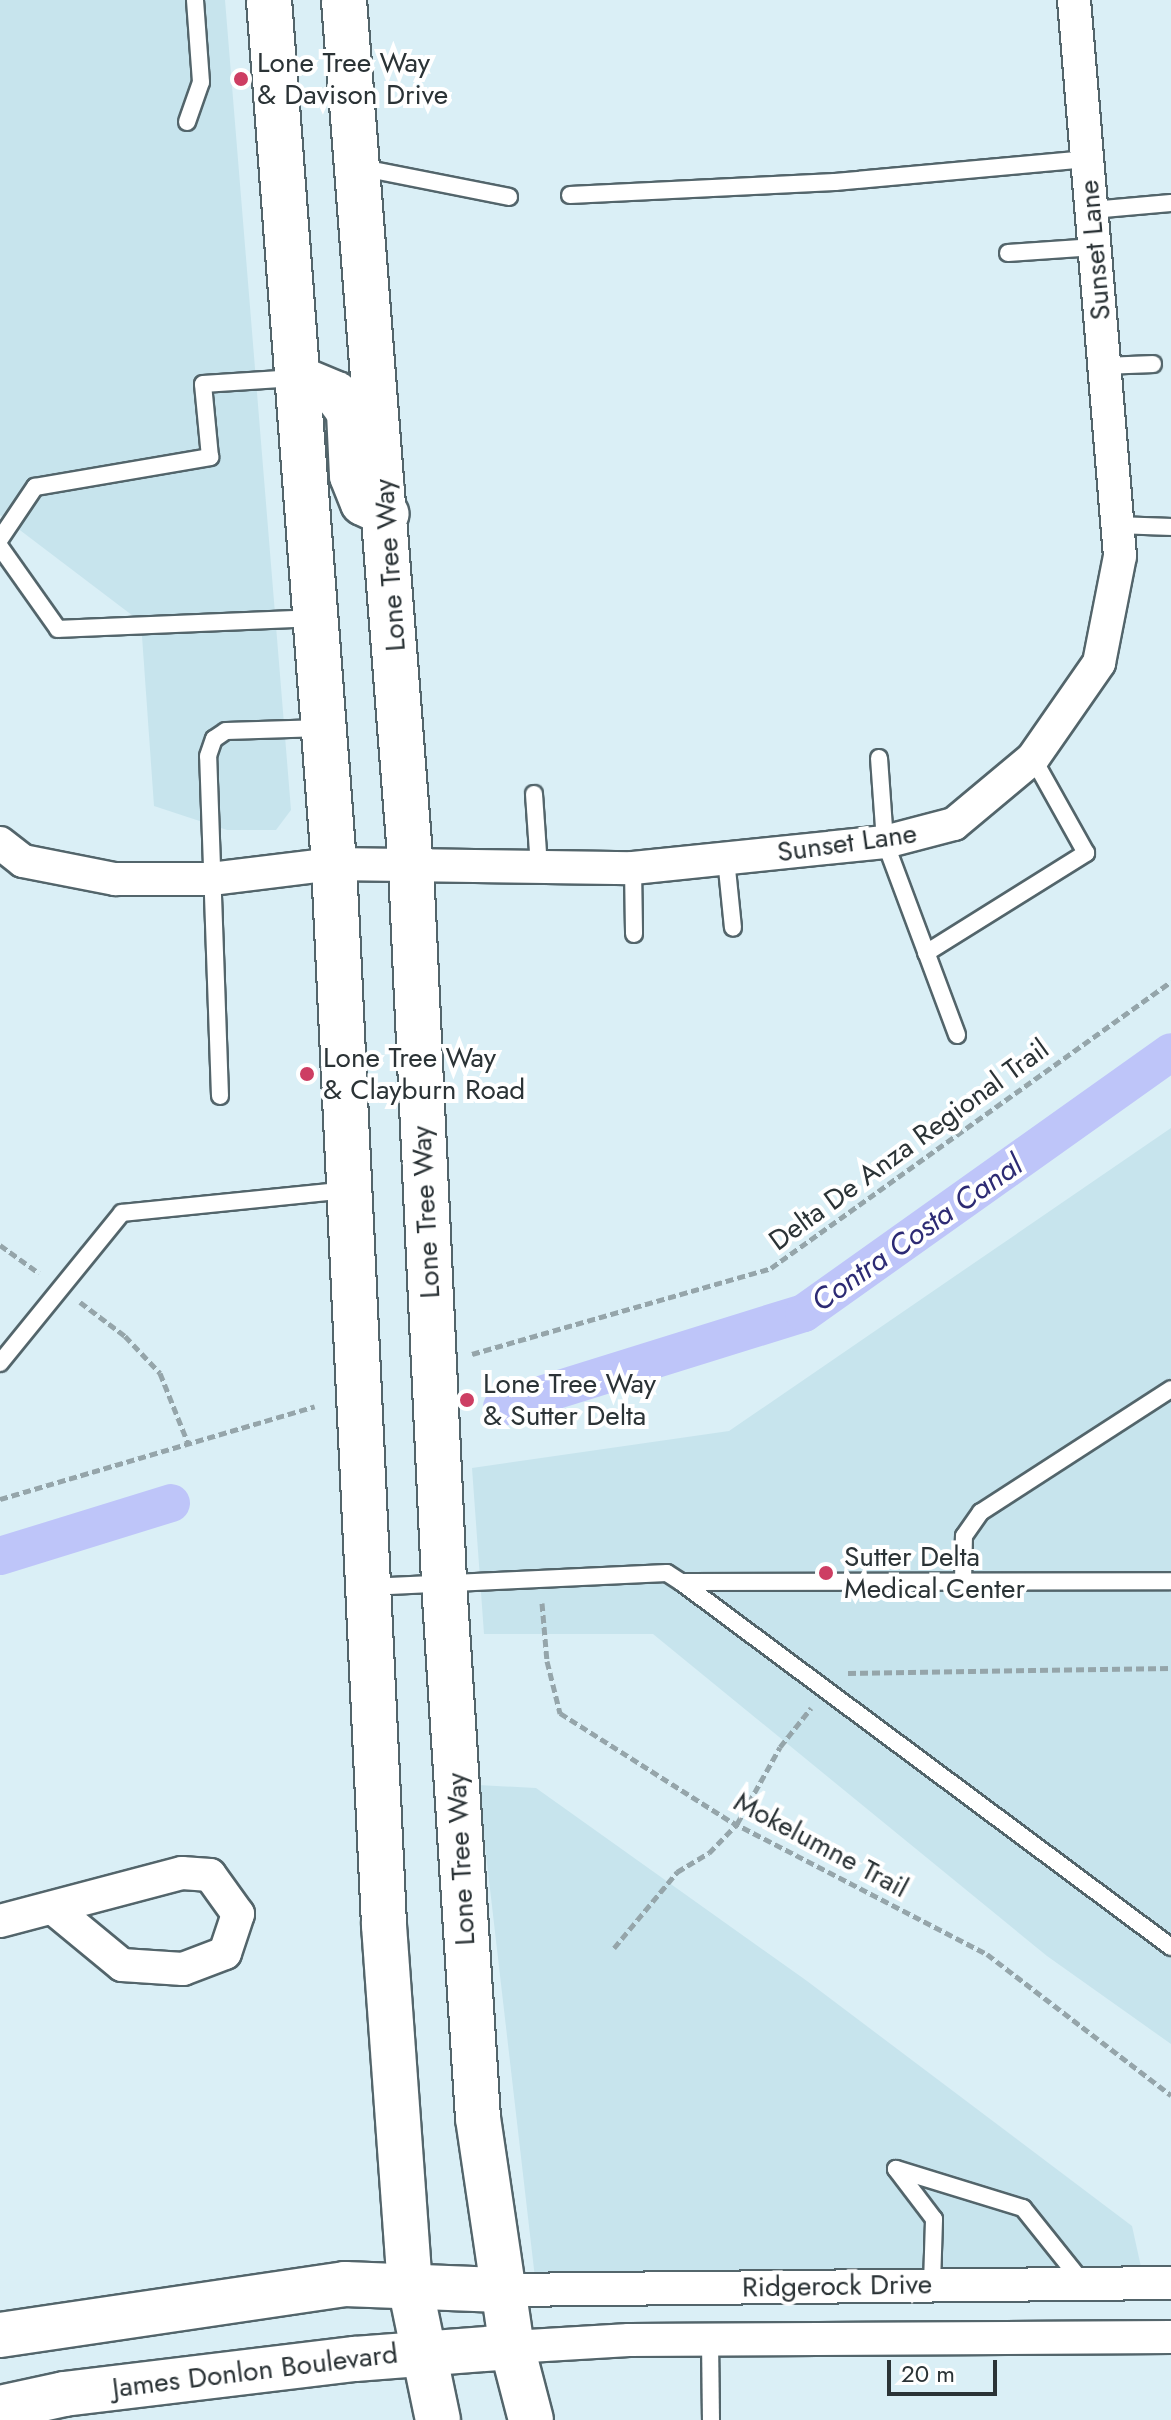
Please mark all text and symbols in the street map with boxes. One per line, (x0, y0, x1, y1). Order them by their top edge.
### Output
place label: Lone Tree Way & Davison Drive (257, 46, 448, 112)
marker: Lone Tree Way & Davison Drive (232, 70, 250, 88)
street label: Sunset Lane (1072, 178, 1118, 322)
street label: Lone Tree Way (367, 477, 413, 653)
street label: Sunset Lane (775, 817, 919, 869)
street label: Delta De Anza Regional Trail (763, 1032, 1055, 1258)
place label: Lone Tree Way & Clayburn Road (323, 1041, 525, 1107)
marker: Lone Tree Way & Clayburn Road (298, 1065, 316, 1083)
street label: Lone Tree Way (405, 1125, 447, 1299)
water label: Contra Costa Canal (805, 1147, 1029, 1319)
place label: Lone Tree Way & Sutter Delta (483, 1367, 656, 1433)
marker: Lone Tree Way & Sutter Delta (458, 1391, 476, 1409)
place label: Sutter Delta Medical Center (844, 1540, 1025, 1606)
marker: Sutter Delta Medical Center (815, 1562, 837, 1584)
street label: Lone Tree Way (440, 1772, 482, 1946)
street label: Mokelumne Trail (728, 1785, 914, 1905)
street label: Ridgerock Drive (742, 2268, 932, 2304)
street label: James Donlon Boulevard (110, 2337, 400, 2405)
scale bar (891, 2344, 1001, 2394)
text: 20 m (901, 2356, 955, 2391)

